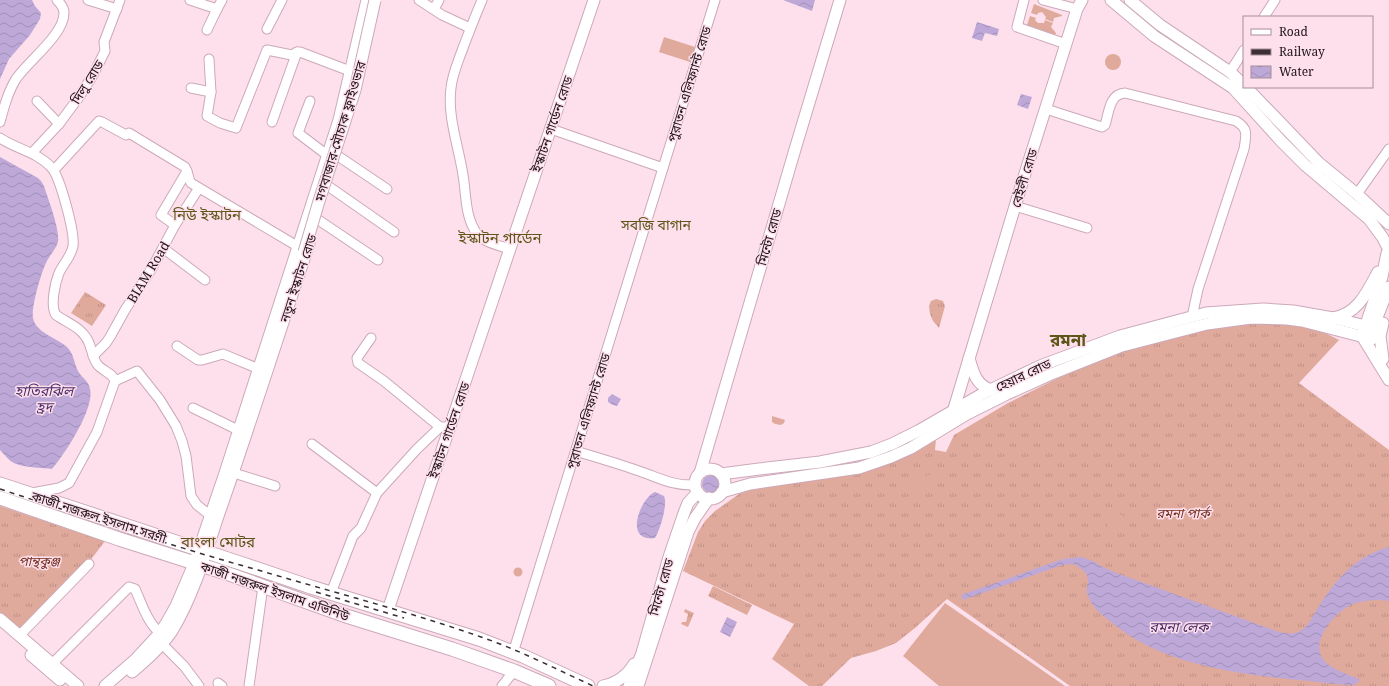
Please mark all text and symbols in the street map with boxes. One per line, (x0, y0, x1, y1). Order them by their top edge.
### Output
legend (1243, 16, 1373, 88)
street label: পুরাতন এলিফ্যান্ট রোড (663, 23, 715, 144)
text: Road (1279, 23, 1309, 40)
text: Railway (1279, 43, 1325, 60)
street label: দিলু রোড (66, 56, 108, 108)
street label: মগবাজার-মৌচাক ফ্লাইওভার (310, 58, 370, 204)
text: Water (1279, 63, 1314, 80)
street label: ইস্কাটন গার্ডেন রোড (527, 73, 577, 175)
street label: বেইলী রোড (1006, 146, 1042, 210)
district label: নিউ ইস্কাটন (172, 204, 242, 224)
street label: মিন্টো রোড (752, 206, 786, 269)
district label: সবজি বাগান (620, 215, 691, 234)
district label: ইস্কাটন গার্ডেন (457, 227, 543, 247)
street label: নতুন ইস্কাটন রোড (275, 231, 321, 325)
street label: BIAM Road (122, 238, 174, 306)
district label: রমনা (1049, 328, 1086, 351)
street label: পুরাতন এলিফ্যান্ট রোড (562, 350, 614, 471)
street label: হেয়ার রোড (992, 354, 1054, 396)
street label: ইস্কাটন গার্ডেন রোড (424, 379, 474, 481)
water label: হাতিরঝিল হ্রদ (15, 381, 76, 416)
street label: কাজী নজরুল ইসলাম সরণী (28, 486, 169, 547)
park label: রমনা পার্ক (1156, 504, 1212, 522)
district label: বাংলা মোটর (180, 531, 256, 551)
park label: পান্থকুঞ্জ (18, 552, 61, 570)
street label: মিন্টো রোড (644, 556, 678, 619)
street label: কাজী নজরুল ইসলাম এভিনিউ (197, 557, 352, 625)
water label: রমনা লেক (1149, 617, 1211, 636)

